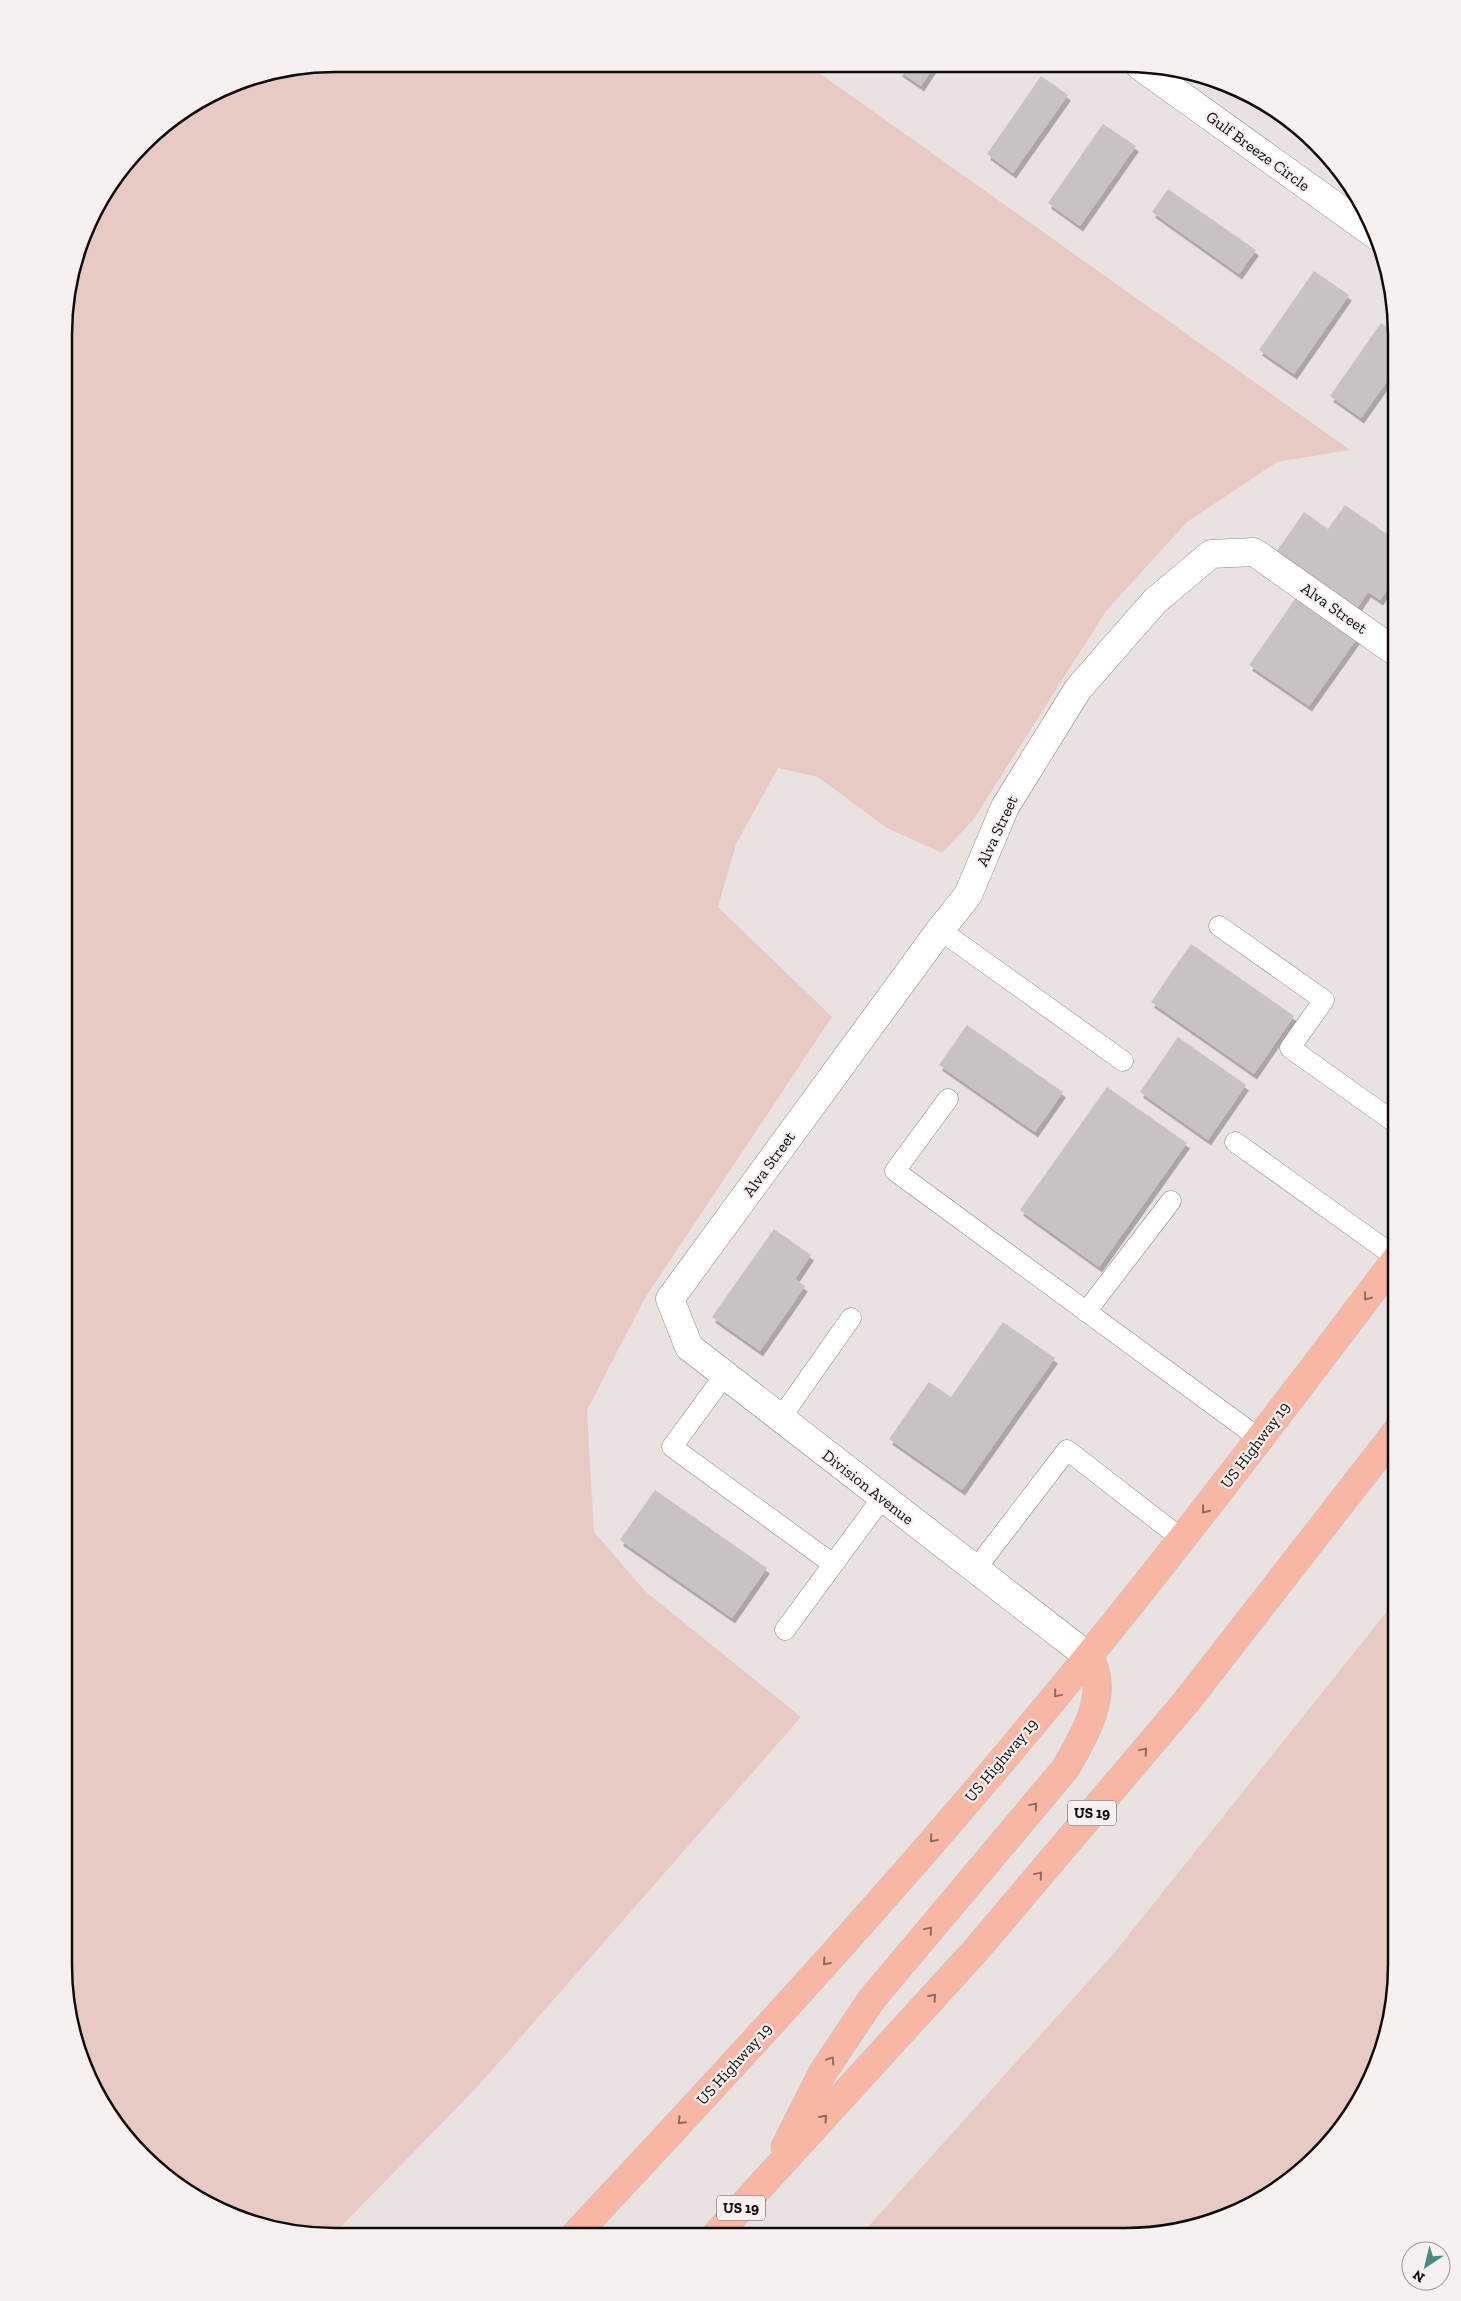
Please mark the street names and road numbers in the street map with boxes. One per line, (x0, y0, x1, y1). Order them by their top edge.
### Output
street label: Gulf Breeze Circle (1202, 107, 1314, 195)
street label: Alva Street (1297, 578, 1371, 638)
street label: Alva Street (972, 792, 1022, 869)
street label: Alva Street (739, 1128, 799, 1200)
street label: US Highway 19 (1216, 1398, 1294, 1492)
street label: Division Avenue (818, 1445, 918, 1529)
street label: US Highway 19 (960, 1714, 1042, 1806)
road number: US 19 (1068, 1800, 1116, 1826)
street label: US Highway 19 (692, 2019, 776, 2109)
road number: US 19 (717, 2196, 765, 2220)

